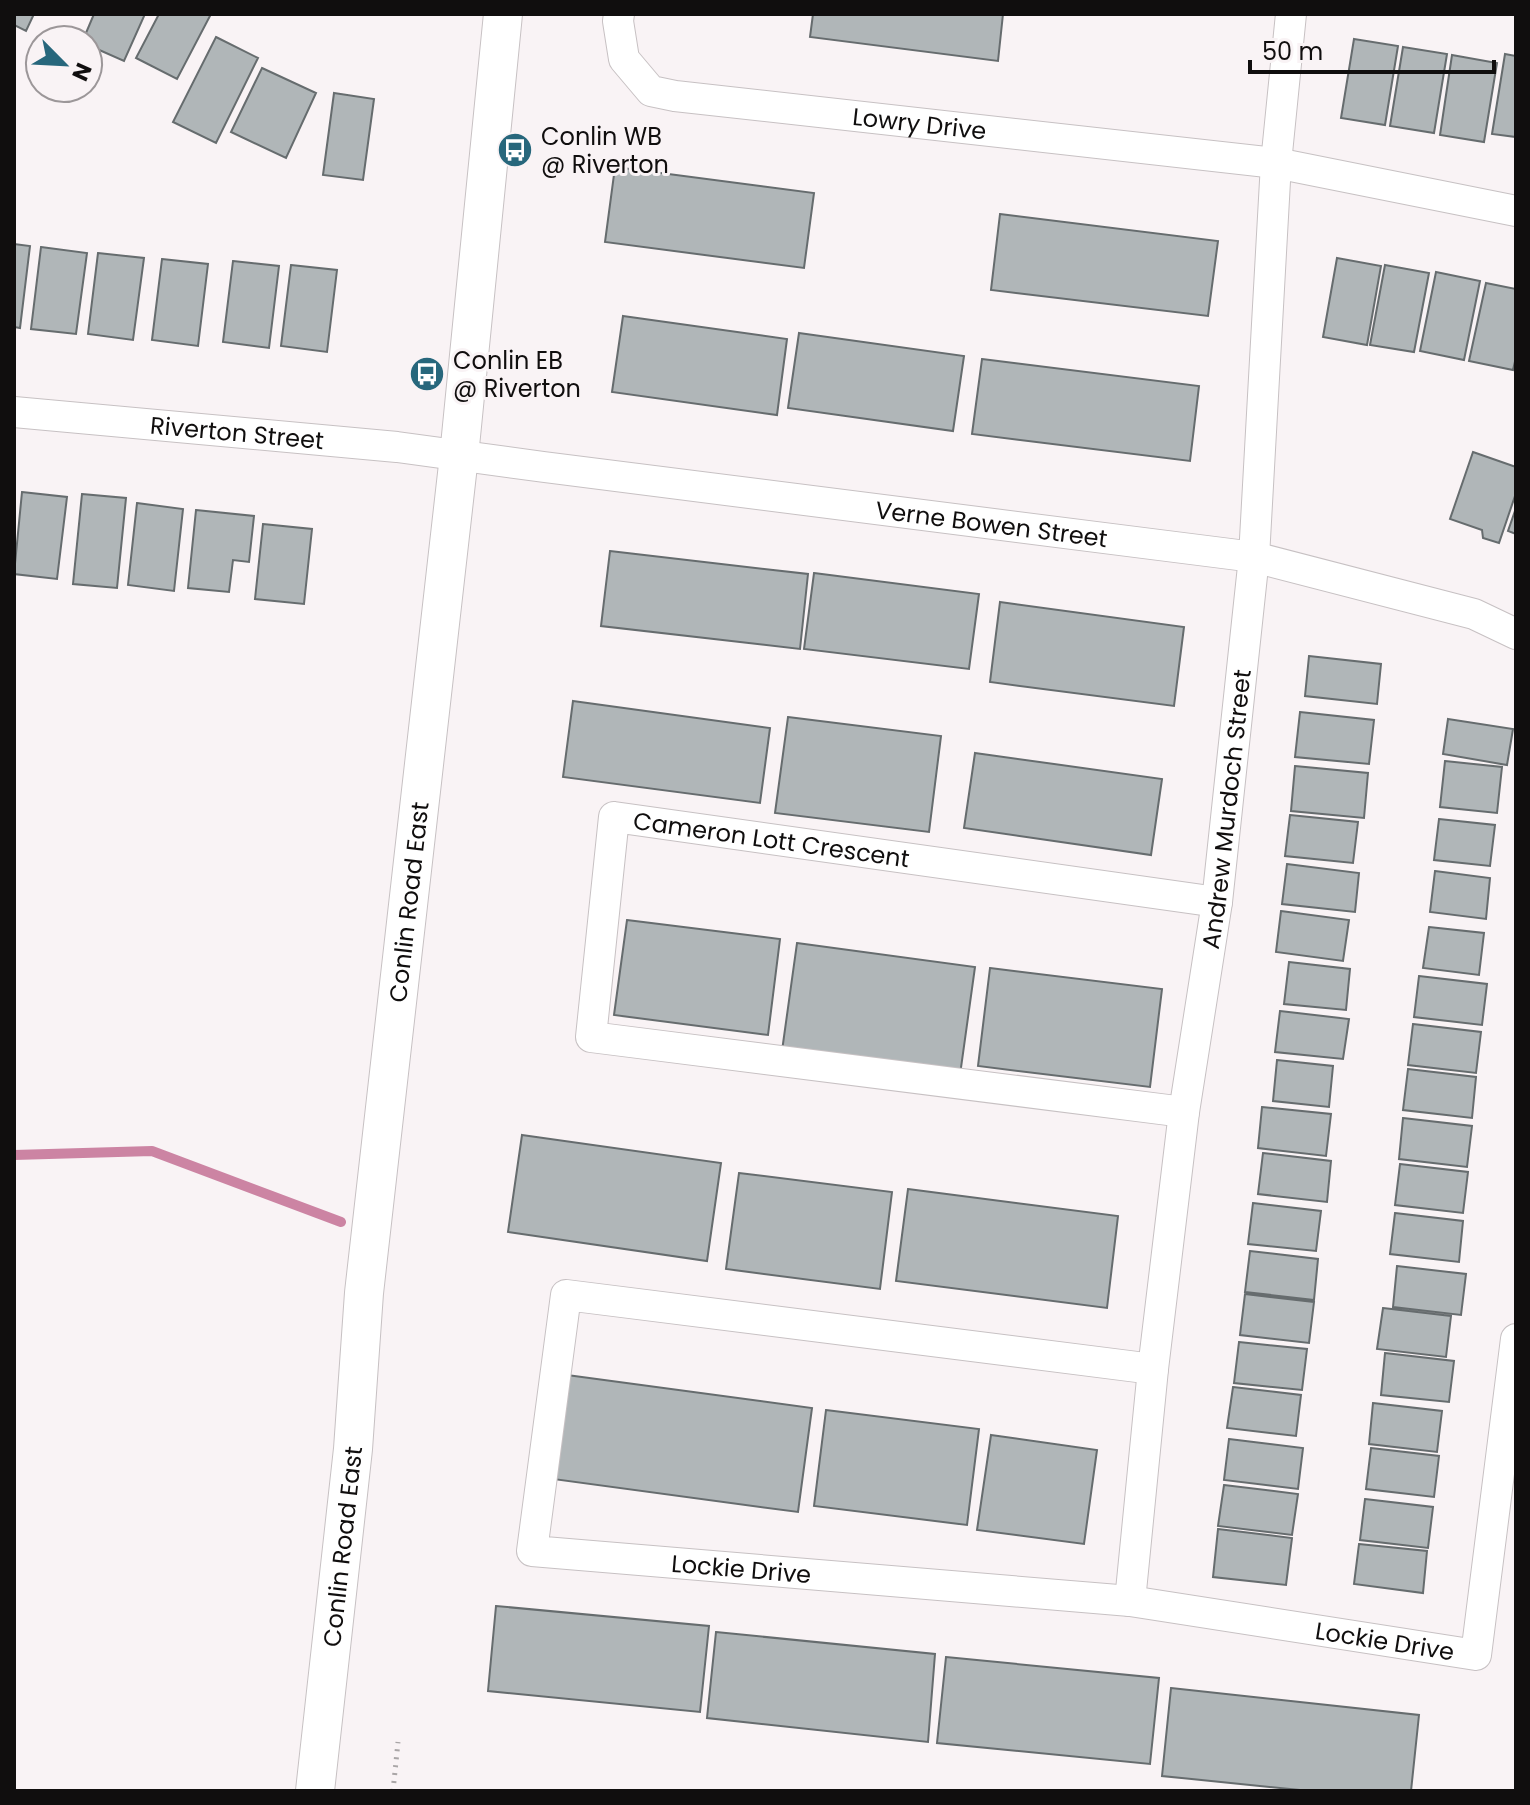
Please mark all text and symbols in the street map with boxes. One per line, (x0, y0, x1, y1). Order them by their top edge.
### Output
north arrow (24, 24, 104, 104)
scale bar (1250, 24, 1494, 74)
text: 50 m (1262, 35, 1323, 68)
text: N (64, 58, 99, 86)
street label: Lowry Drive (851, 99, 988, 147)
place label: Conlin WB @ Riverton (541, 120, 669, 181)
bus stop icon: Conlin WB @ Riverton (496, 131, 534, 169)
place label: Conlin EB @ Riverton (453, 344, 581, 405)
bus stop icon: Conlin EB @ Riverton (408, 355, 446, 393)
street label: Riverton Street (149, 408, 325, 457)
street label: Verne Bowen Street (874, 493, 1109, 555)
street label: Andrew Murdoch Street (1193, 668, 1258, 951)
street label: Conlin Road East (381, 800, 436, 1004)
street label: Cameron Lott Crescent (631, 803, 912, 875)
street label: Conlin Road East (315, 1445, 370, 1648)
street label: Lockie Drive (670, 1546, 813, 1591)
street label: Lockie Drive (1313, 1614, 1457, 1668)

